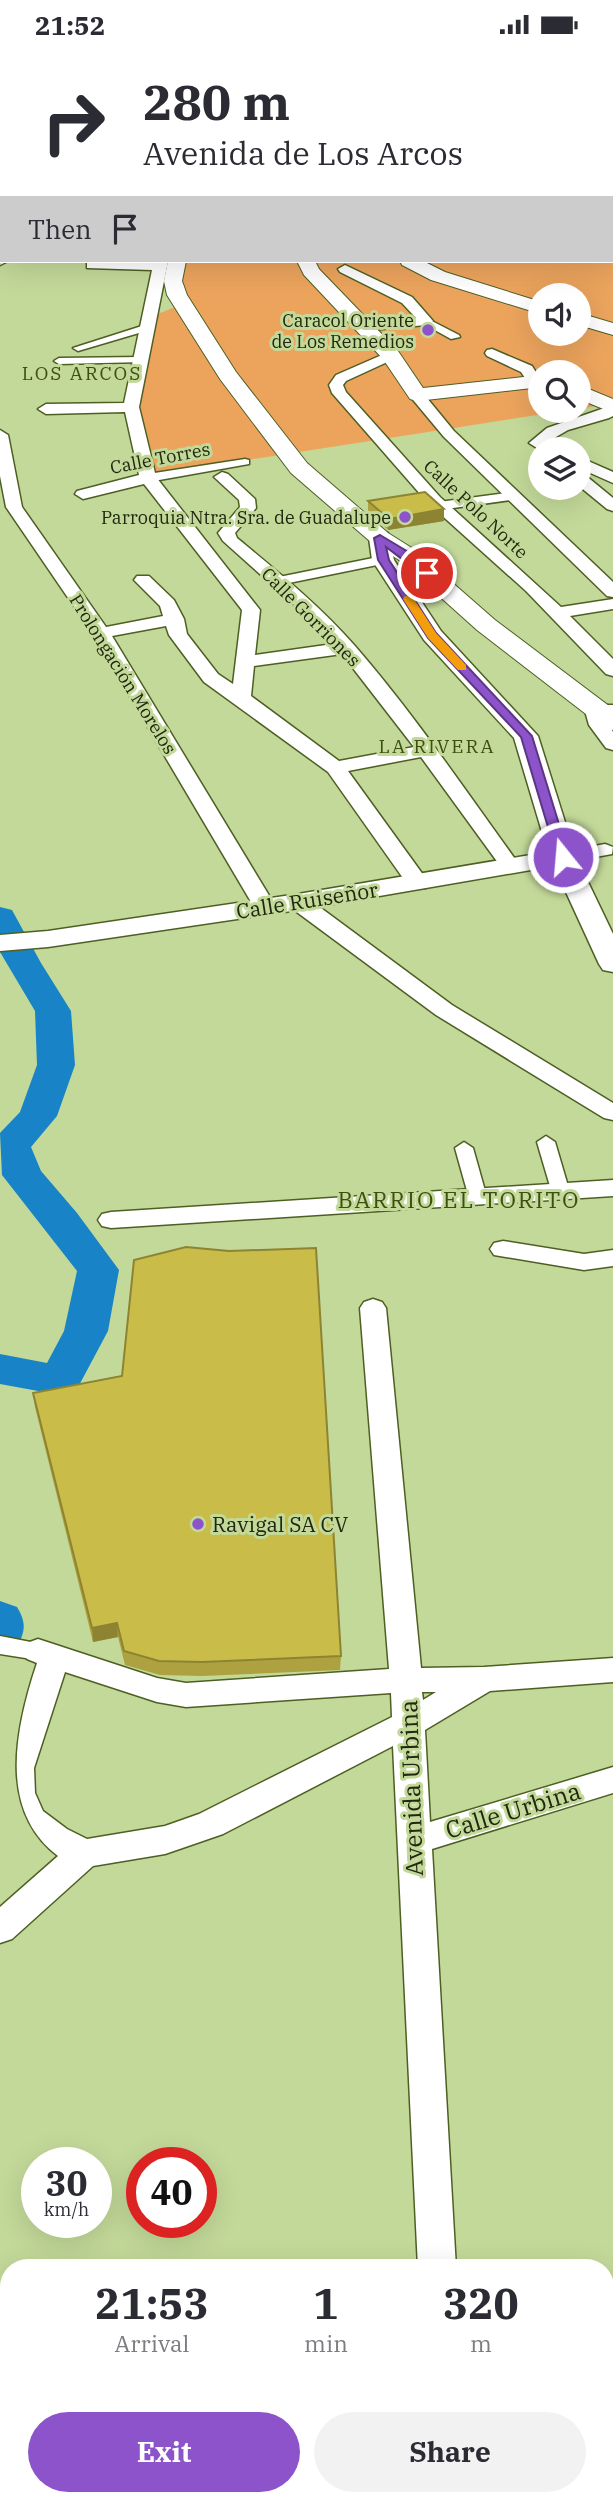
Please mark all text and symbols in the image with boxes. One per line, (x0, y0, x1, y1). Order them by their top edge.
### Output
text: 21:52 (35, 8, 105, 42)
text: 280 m (143, 70, 290, 133)
icon: right (28, 77, 119, 168)
text: Avenida de Los Arcos (143, 132, 463, 174)
icon: arrive (106, 210, 144, 248)
text: Then (28, 212, 92, 246)
map controls (528, 283, 591, 500)
button: sound (528, 283, 591, 346)
place label: Caracol Oriente de Los Remedios (271, 309, 414, 353)
marker: Caracol Oriente de Los Remedios (420, 322, 436, 338)
button: search (528, 360, 591, 423)
district label: LOS ARCOS (22, 361, 142, 385)
street label: Calle Torres (108, 437, 212, 479)
button: layers (528, 437, 591, 500)
street label: Calle Polo Norte (419, 455, 533, 563)
place label: Parroquia Ntra. Sra. de Guadalupe (101, 506, 391, 529)
marker: Parroquia Ntra. Sra. de Guadalupe (397, 509, 413, 525)
pin (397, 543, 457, 603)
icon: arrive (408, 554, 446, 592)
street label: Calle Gorriones (257, 563, 365, 671)
street label: Prolongación Morelos (64, 590, 182, 758)
district label: LA RIVERA (378, 734, 496, 758)
position arrow (526, 820, 600, 894)
street label: Calle Ruiseñor (234, 875, 381, 925)
district label: BARRIO EL TORITO (337, 1184, 581, 1214)
place label: Ravigal SA CV (212, 1510, 348, 1538)
marker: Ravigal SA CV (190, 1516, 206, 1532)
street label: Avenida Urbina (392, 1699, 430, 1877)
street label: Calle Urbina (441, 1774, 585, 1846)
speed limit sign: 40 (126, 2147, 217, 2238)
text: 30 (45, 2160, 88, 2206)
text: km/h (44, 2198, 89, 2221)
text: 21:53 (95, 2276, 209, 2331)
text: 1 (313, 2276, 339, 2331)
text: 320 (443, 2276, 519, 2331)
text: Arrival (115, 2328, 189, 2358)
text: min (304, 2328, 348, 2358)
text: m (470, 2328, 492, 2358)
button: Exit (28, 2412, 300, 2492)
button: Share (314, 2412, 586, 2492)

